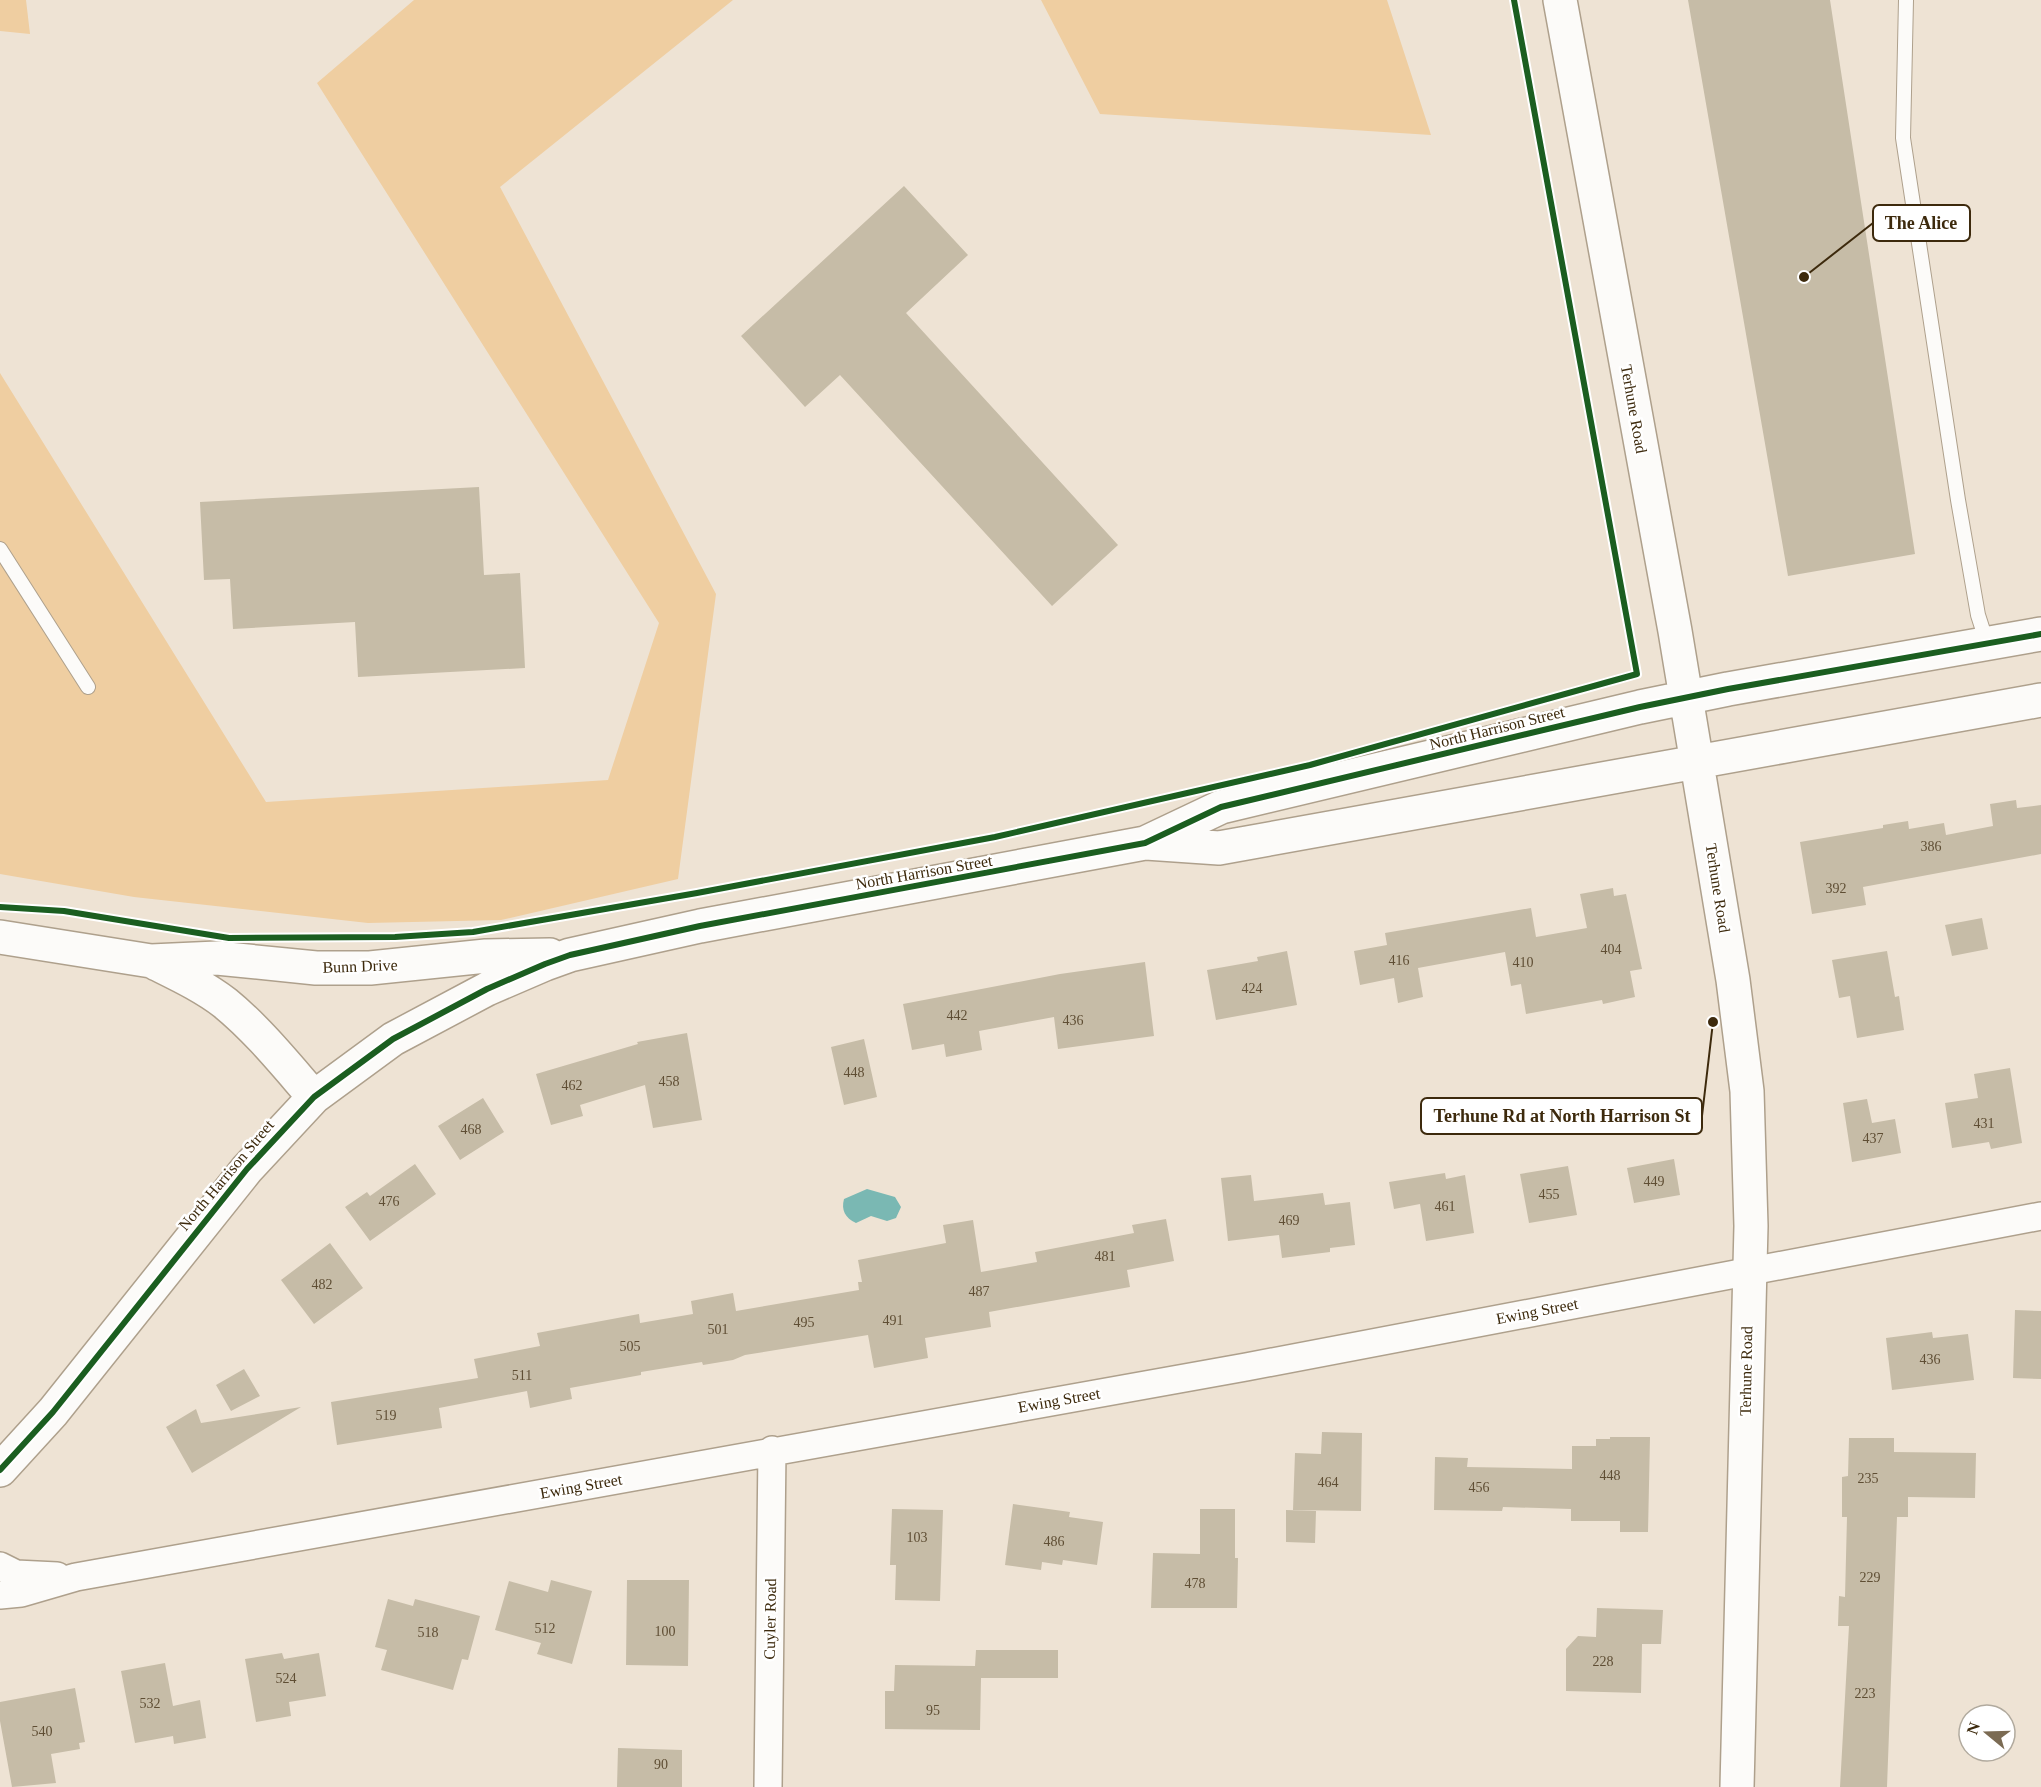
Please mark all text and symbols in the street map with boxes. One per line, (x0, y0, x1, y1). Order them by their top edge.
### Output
callout: The Alice (1873, 205, 1970, 241)
text: The Alice (1885, 213, 1957, 233)
street label: Terhune Road (1618, 363, 1650, 455)
street label: North Harrison Street (1428, 703, 1567, 753)
house number: 386 (1921, 839, 1942, 854)
street label: Terhune Road (1703, 842, 1733, 934)
street label: North Harrison Street (854, 851, 994, 892)
house number: 392 (1826, 881, 1847, 896)
house number: 404 (1601, 942, 1622, 957)
house number: 416 (1389, 953, 1410, 968)
house number: 410 (1513, 955, 1534, 970)
street label: Bunn Drive (322, 956, 398, 976)
house number: 424 (1242, 981, 1263, 996)
house number: 442 (947, 1008, 968, 1023)
house number: 436 (1063, 1013, 1084, 1028)
house number: 448 (844, 1065, 865, 1080)
house number: 458 (659, 1074, 680, 1089)
house number: 462 (562, 1078, 583, 1093)
callout: Terhune Rd at North Harrison St (1421, 1098, 1702, 1134)
text: Terhune Rd at North Harrison St (1434, 1106, 1690, 1126)
street label: North Harrison Street (175, 1116, 277, 1234)
house number: 431 (1974, 1116, 1995, 1131)
house number: 468 (461, 1122, 482, 1137)
house number: 437 (1863, 1131, 1884, 1146)
house number: 449 (1644, 1174, 1665, 1189)
house number: 455 (1539, 1187, 1560, 1202)
house number: 476 (379, 1194, 400, 1209)
house number: 461 (1435, 1199, 1456, 1214)
house number: 469 (1279, 1213, 1300, 1228)
house number: 481 (1095, 1249, 1116, 1264)
house number: 482 (312, 1277, 333, 1292)
house number: 487 (969, 1284, 990, 1299)
street label: Ewing Street (1495, 1295, 1580, 1328)
house number: 491 (883, 1313, 904, 1328)
house number: 495 (794, 1315, 815, 1330)
house number: 501 (708, 1322, 729, 1337)
street label: Terhune Road (1737, 1326, 1755, 1416)
house number: 505 (620, 1339, 641, 1354)
house number: 436 (1920, 1352, 1941, 1367)
house number: 511 (512, 1368, 532, 1383)
street label: Ewing Street (1017, 1384, 1102, 1417)
house number: 519 (376, 1408, 397, 1423)
house number: 448 (1600, 1468, 1621, 1483)
street label: Ewing Street (539, 1470, 624, 1503)
house number: 235 (1858, 1471, 1879, 1486)
house number: 464 (1318, 1475, 1339, 1490)
house number: 456 (1469, 1480, 1490, 1495)
house number: 103 (907, 1530, 928, 1545)
house number: 486 (1044, 1534, 1065, 1549)
house number: 229 (1860, 1570, 1881, 1585)
house number: 478 (1185, 1576, 1206, 1591)
street label: Cuyler Road (761, 1578, 780, 1660)
house number: 512 (535, 1621, 556, 1636)
house number: 100 (655, 1624, 676, 1639)
house number: 518 (418, 1625, 439, 1640)
house number: 228 (1593, 1654, 1614, 1669)
house number: 524 (276, 1671, 297, 1686)
house number: 223 (1855, 1686, 1876, 1701)
house number: 532 (140, 1696, 161, 1711)
house number: 95 (926, 1703, 940, 1718)
north arrow (1957, 1703, 2017, 1763)
text: N (1963, 1720, 1983, 1737)
house number: 540 (32, 1724, 53, 1739)
house number: 90 (654, 1757, 668, 1772)

